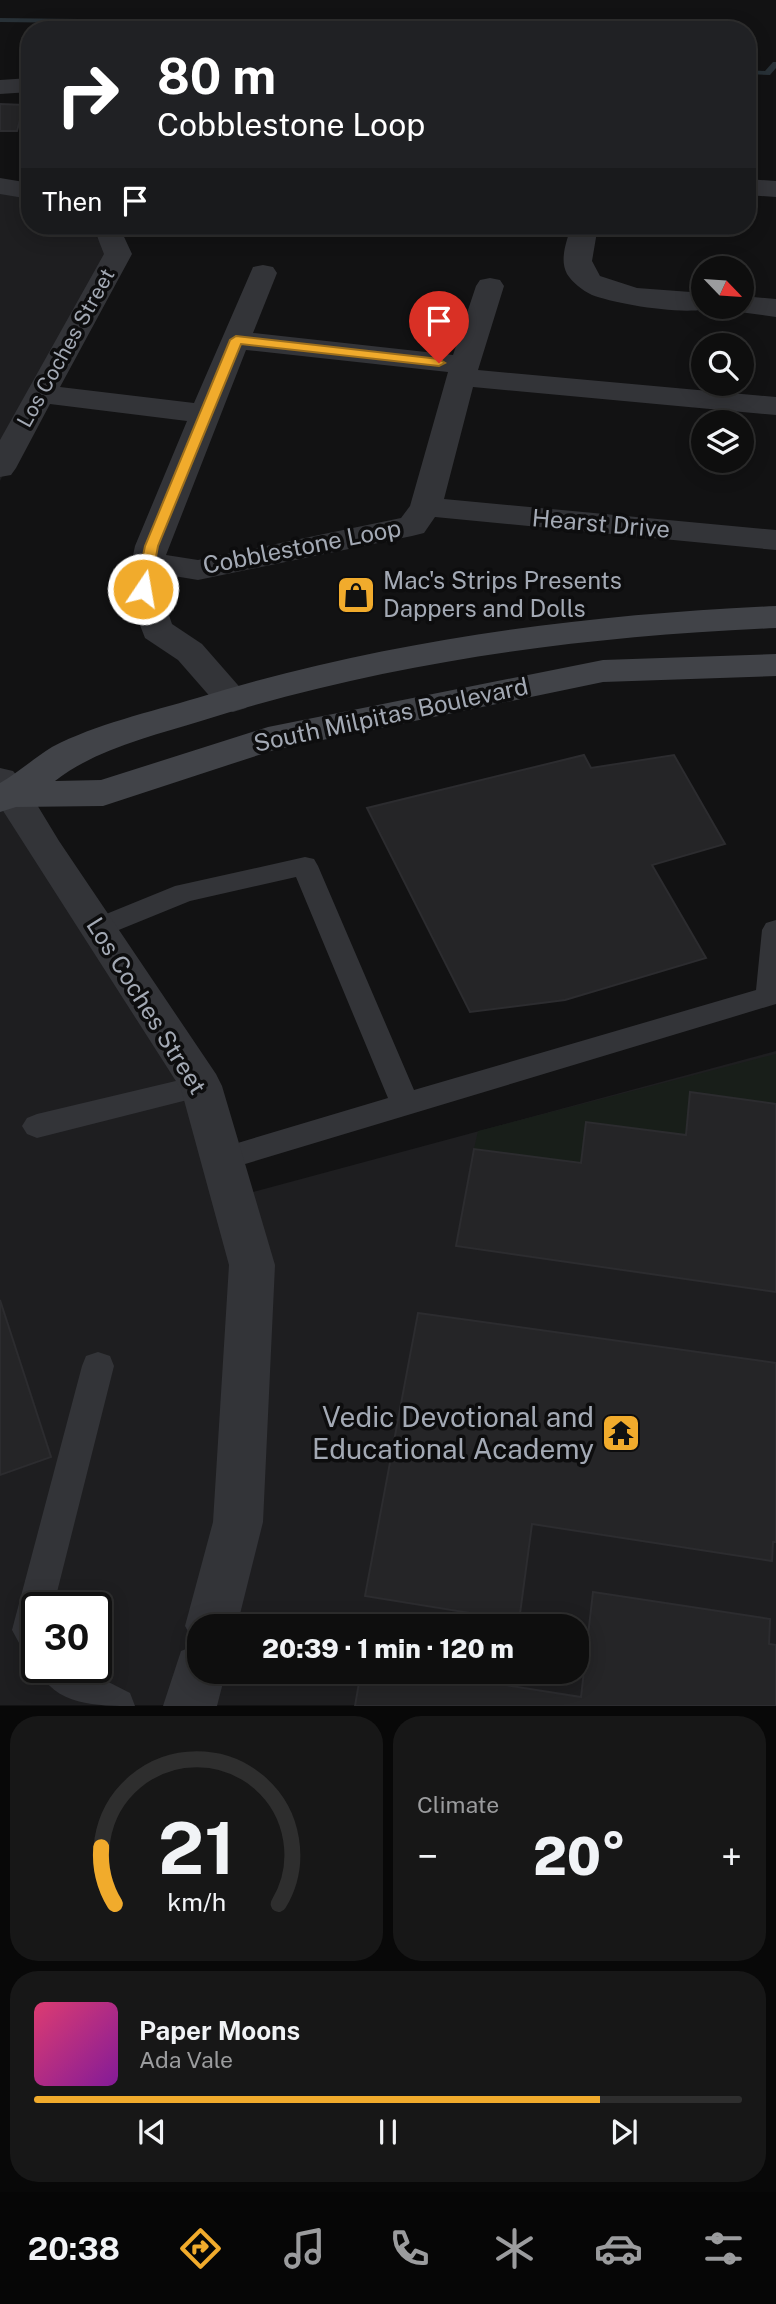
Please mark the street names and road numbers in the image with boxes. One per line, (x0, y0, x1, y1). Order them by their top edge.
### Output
street label: Los Coches Street (12, 264, 120, 432)
street label: Hearst Drive (531, 503, 671, 543)
street label: Cobblestone Loop (200, 513, 403, 579)
street label: South Milpitas Boulevard (251, 671, 531, 757)
street label: Los Coches Street (81, 912, 213, 1099)

